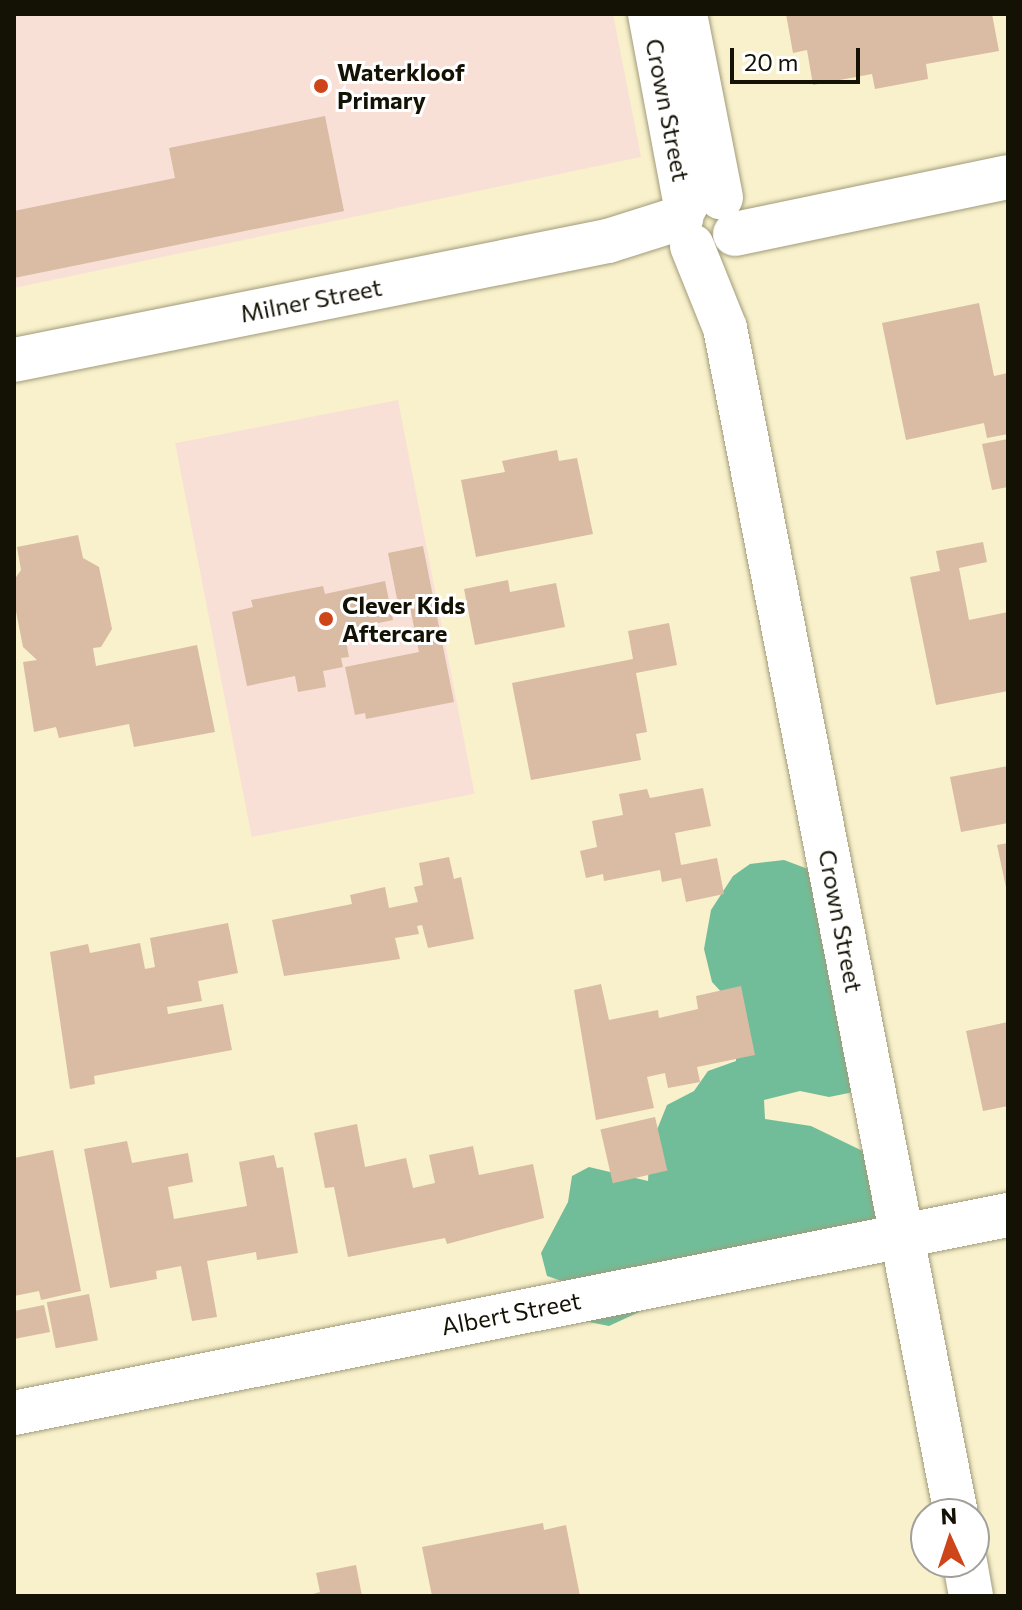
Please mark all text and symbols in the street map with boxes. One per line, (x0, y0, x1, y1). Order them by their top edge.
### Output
scale bar (734, 32, 864, 82)
street label: Crown Street (640, 36, 696, 184)
text: 20 m (744, 47, 798, 76)
place label: Waterkloof Primary (337, 58, 465, 114)
marker: Waterkloof Primary (312, 77, 330, 95)
street label: Milner Street (238, 272, 384, 328)
place label: Clever Kids Aftercare (342, 591, 466, 647)
marker: Clever Kids Aftercare (317, 610, 335, 628)
street label: Crown Street (813, 847, 869, 995)
street label: Albert Street (439, 1285, 583, 1341)
north arrow (910, 1498, 990, 1578)
text: N (940, 1502, 958, 1529)

